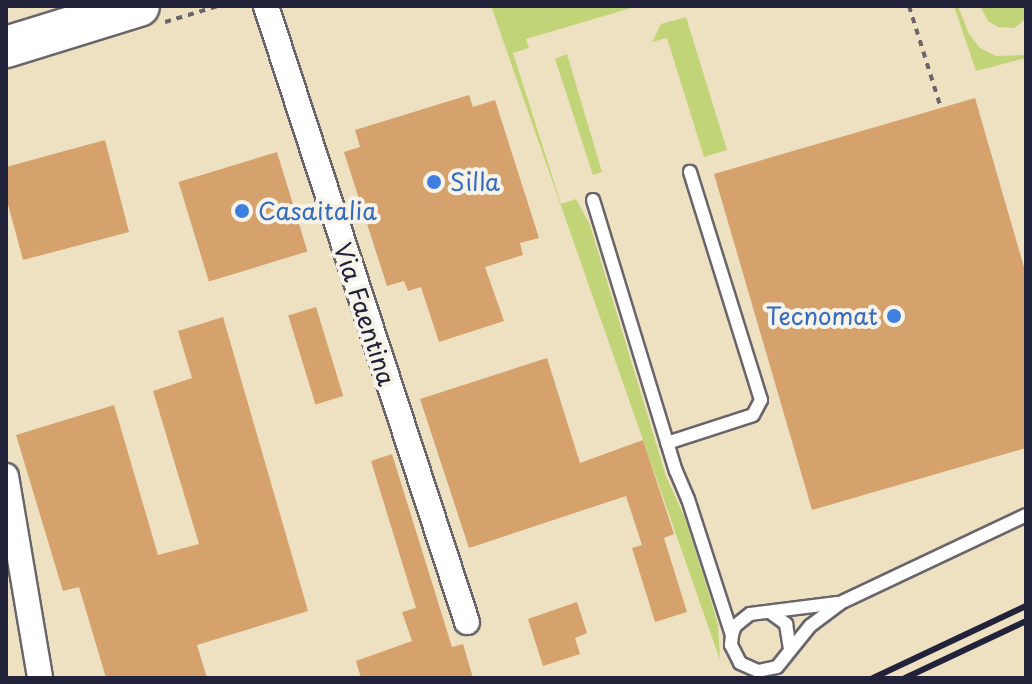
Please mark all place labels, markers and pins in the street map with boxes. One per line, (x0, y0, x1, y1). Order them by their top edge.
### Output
place label: Silla (450, 168, 500, 196)
marker: Silla (425, 173, 443, 191)
place label: Casaitalia (258, 197, 377, 225)
marker: Casaitalia (233, 202, 251, 220)
place label: Tecnomat (766, 302, 878, 330)
marker: Tecnomat (885, 307, 903, 325)

